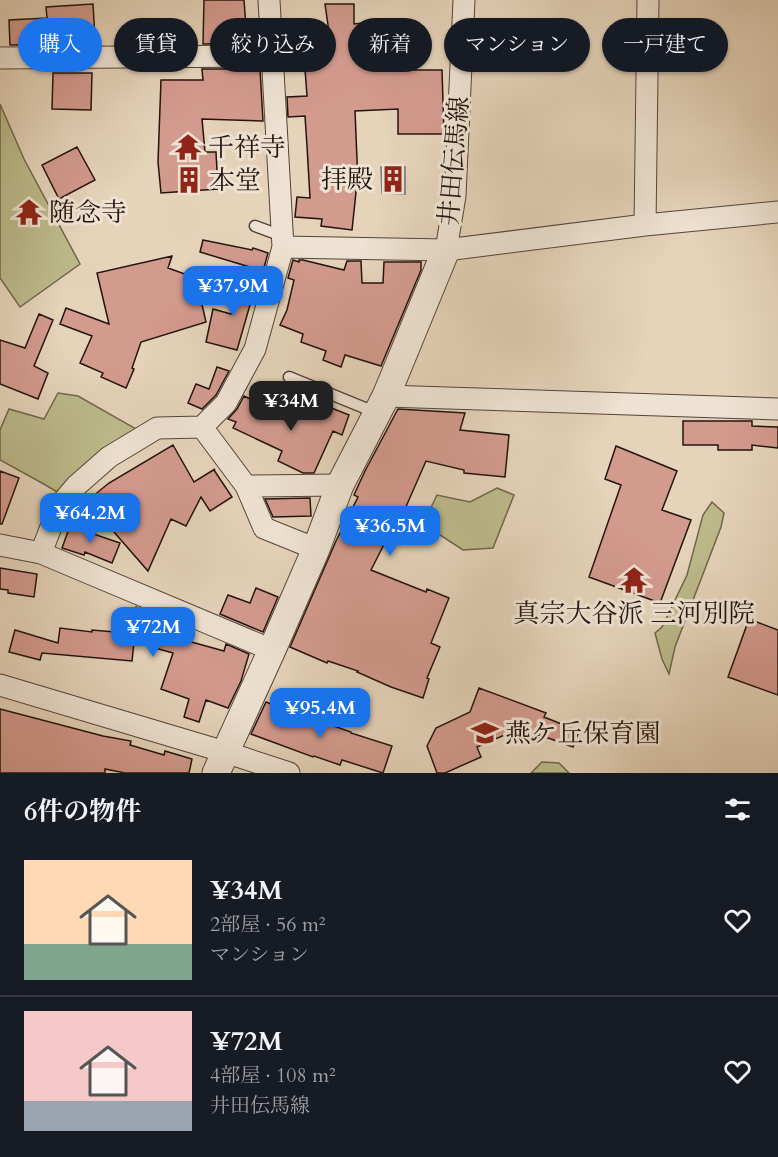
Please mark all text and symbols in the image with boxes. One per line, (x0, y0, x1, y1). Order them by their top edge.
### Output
chip: 購入 (18, 18, 102, 72)
chip: 賃貸 (114, 18, 198, 72)
chip: 絞り込み (210, 18, 336, 72)
chip: 新着 (348, 18, 432, 72)
chip: マンション (444, 18, 590, 72)
chip: 一戸建て (602, 18, 728, 72)
street label: 井田伝馬線 (431, 95, 477, 227)
place label: 千祥寺 (208, 130, 286, 165)
temple icon: 千祥寺 (173, 132, 203, 162)
place label: 拝殿 (321, 162, 373, 197)
place label: 本堂 (209, 163, 261, 198)
building icon: 拝殿 (378, 164, 408, 194)
building icon: 本堂 (174, 165, 204, 195)
place label: 随念寺 (49, 195, 127, 230)
temple icon: 随念寺 (14, 197, 44, 227)
pin: ¥37.9M (184, 266, 282, 317)
text: ¥37.9M (197, 272, 269, 299)
pin: ¥34M (255, 381, 327, 432)
text: ¥34M (263, 387, 319, 414)
pin: ¥64.2M (41, 493, 139, 544)
text: ¥64.2M (54, 499, 126, 526)
pin: ¥36.5M (341, 506, 439, 557)
text: ¥36.5M (354, 512, 426, 539)
temple icon: 真宗大谷派 三河別院 (619, 565, 649, 595)
place label: 真宗大谷派 三河別院 (514, 596, 754, 631)
pin: ¥72M (117, 607, 189, 658)
text: ¥72M (125, 613, 181, 640)
pin: ¥95.4M (271, 688, 369, 739)
text: ¥95.4M (284, 694, 356, 721)
place label: 燕ケ丘保育園 (505, 716, 661, 751)
school or university icon: 燕ケ丘保育園 (470, 718, 500, 748)
icon: filters (721, 793, 754, 826)
text: 6件の物件 (24, 794, 141, 829)
text: ¥34M (210, 873, 283, 908)
icon: home (72, 884, 144, 956)
icon: heart (721, 904, 754, 937)
text: 2部屋 · 56 m² (210, 911, 326, 938)
text: マンション (210, 941, 309, 968)
text: ¥72M (210, 1024, 283, 1059)
icon: home (72, 1035, 144, 1107)
icon: heart (721, 1055, 754, 1088)
text: 4部屋 · 108 m² (210, 1062, 336, 1089)
text: 井田伝馬線 (210, 1092, 310, 1119)

